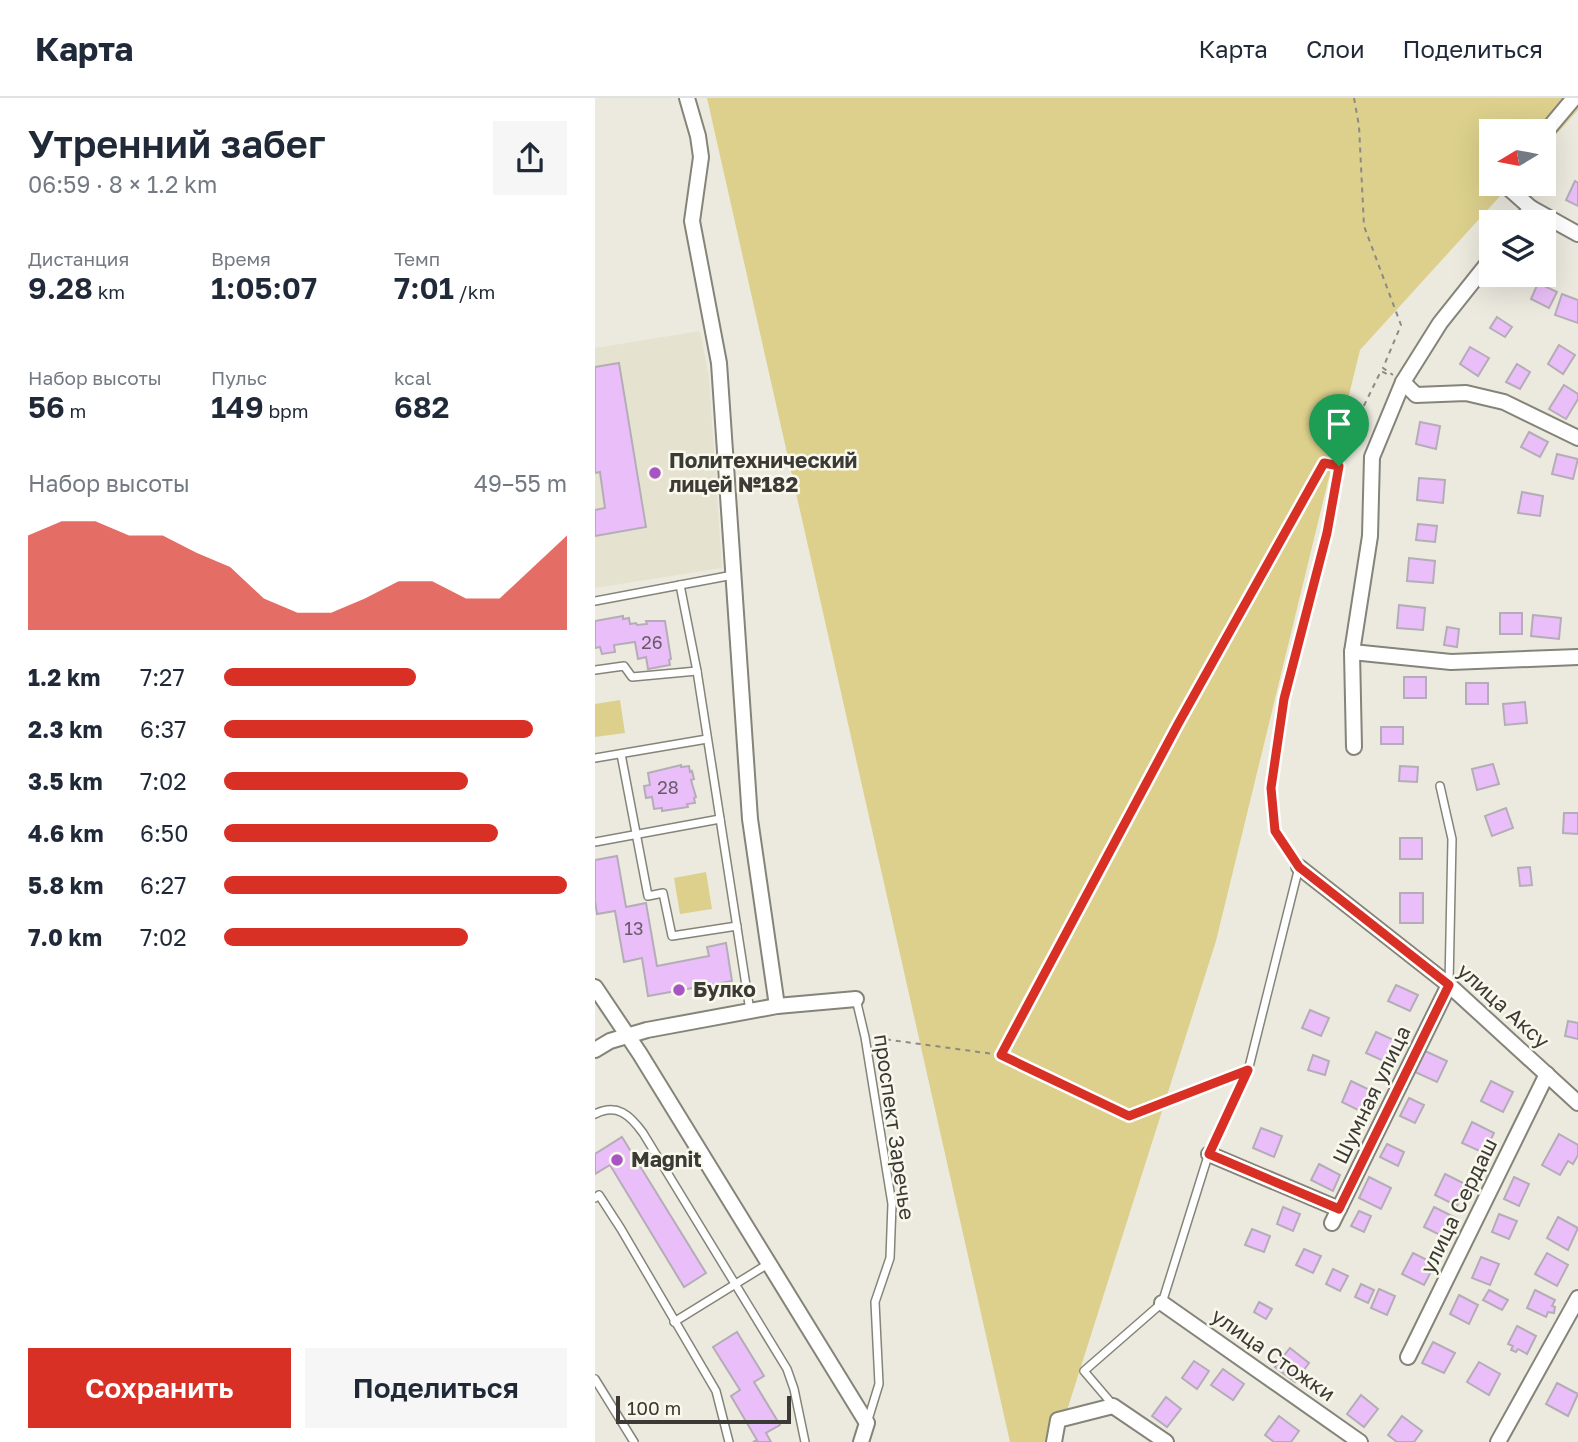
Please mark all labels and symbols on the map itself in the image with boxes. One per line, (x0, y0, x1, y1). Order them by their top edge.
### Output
north arrow (1479, 119, 1556, 196)
pin (1309, 394, 1369, 466)
place label: Политехнический лицей №182 (669, 447, 857, 497)
marker: Политехнический лицей №182 (647, 465, 663, 481)
house number: 26 (641, 631, 663, 653)
house number: 28 (657, 776, 679, 798)
house number: 13 (624, 917, 644, 939)
street label: улица Аксу (1452, 957, 1555, 1054)
place label: Булко (693, 976, 756, 1002)
marker: Булко (671, 982, 687, 998)
street label: Шумная улица (1326, 1021, 1416, 1168)
street label: проспект Заречье (869, 1032, 921, 1221)
street label: улица Сердаш (1414, 1133, 1502, 1278)
place label: Magnit (631, 1146, 702, 1172)
marker: Magnit (609, 1152, 625, 1168)
street label: улица Стожки (1207, 1302, 1340, 1406)
scale bar (616, 1393, 791, 1425)

